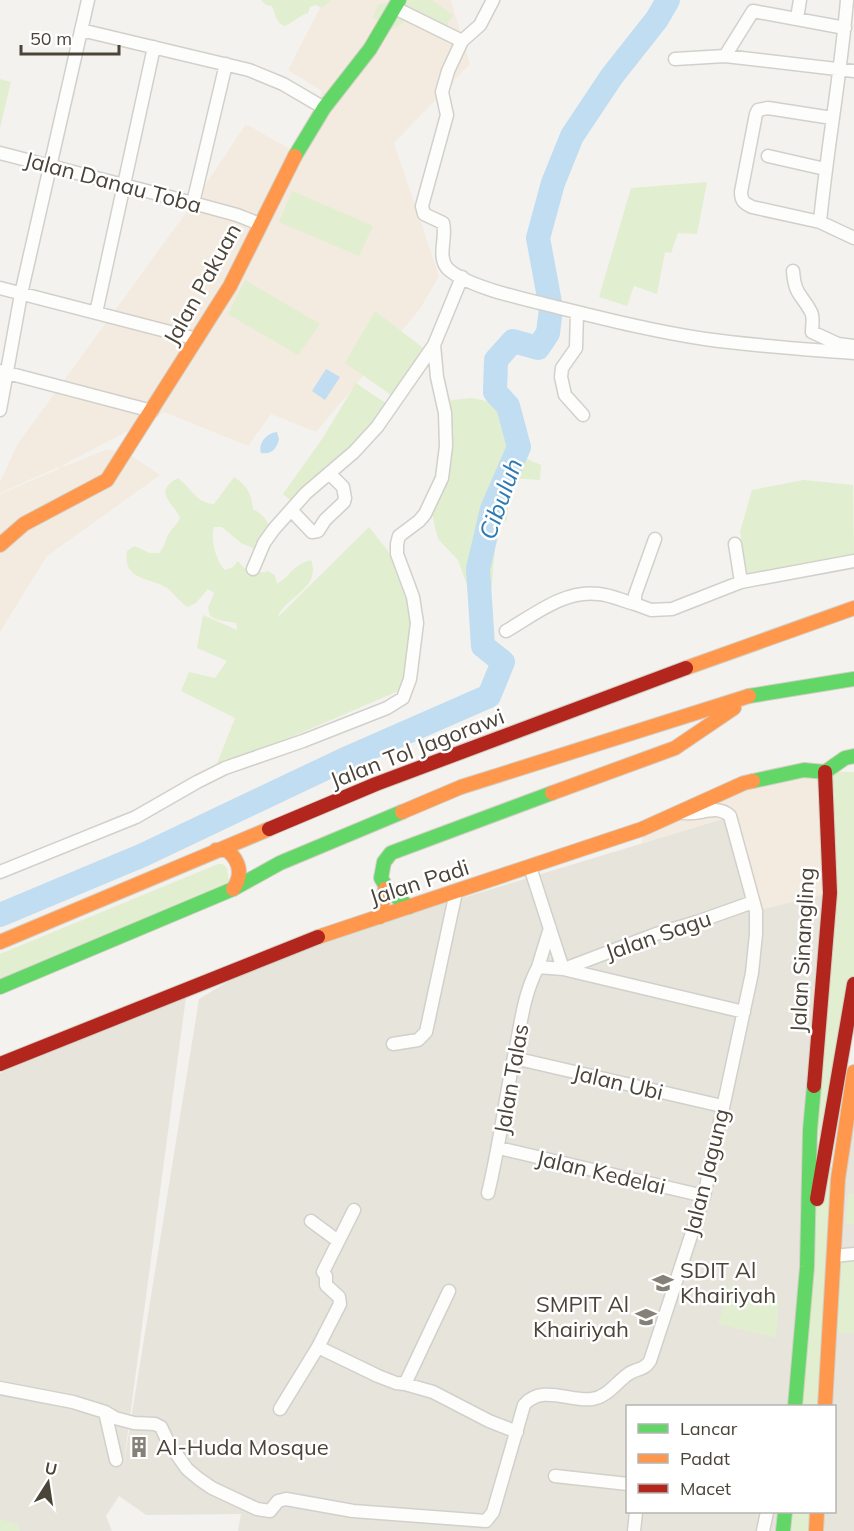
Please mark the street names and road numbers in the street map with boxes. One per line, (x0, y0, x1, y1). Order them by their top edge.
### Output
street label: Jalan Danau Toba (21, 145, 205, 219)
street label: Jalan Pakuan (157, 218, 247, 350)
street label: Jalan Tol Jagorawi (326, 702, 508, 794)
street label: Jalan Padi (366, 853, 472, 911)
street label: Jalan Sinangling (784, 867, 820, 1033)
street label: Jalan Sagu (601, 904, 715, 966)
street label: Jalan Talas (488, 1022, 534, 1136)
street label: Jalan Ubi (570, 1058, 666, 1106)
street label: Jalan Jagung (677, 1106, 735, 1238)
street label: Jalan Kedelai (534, 1144, 668, 1200)

